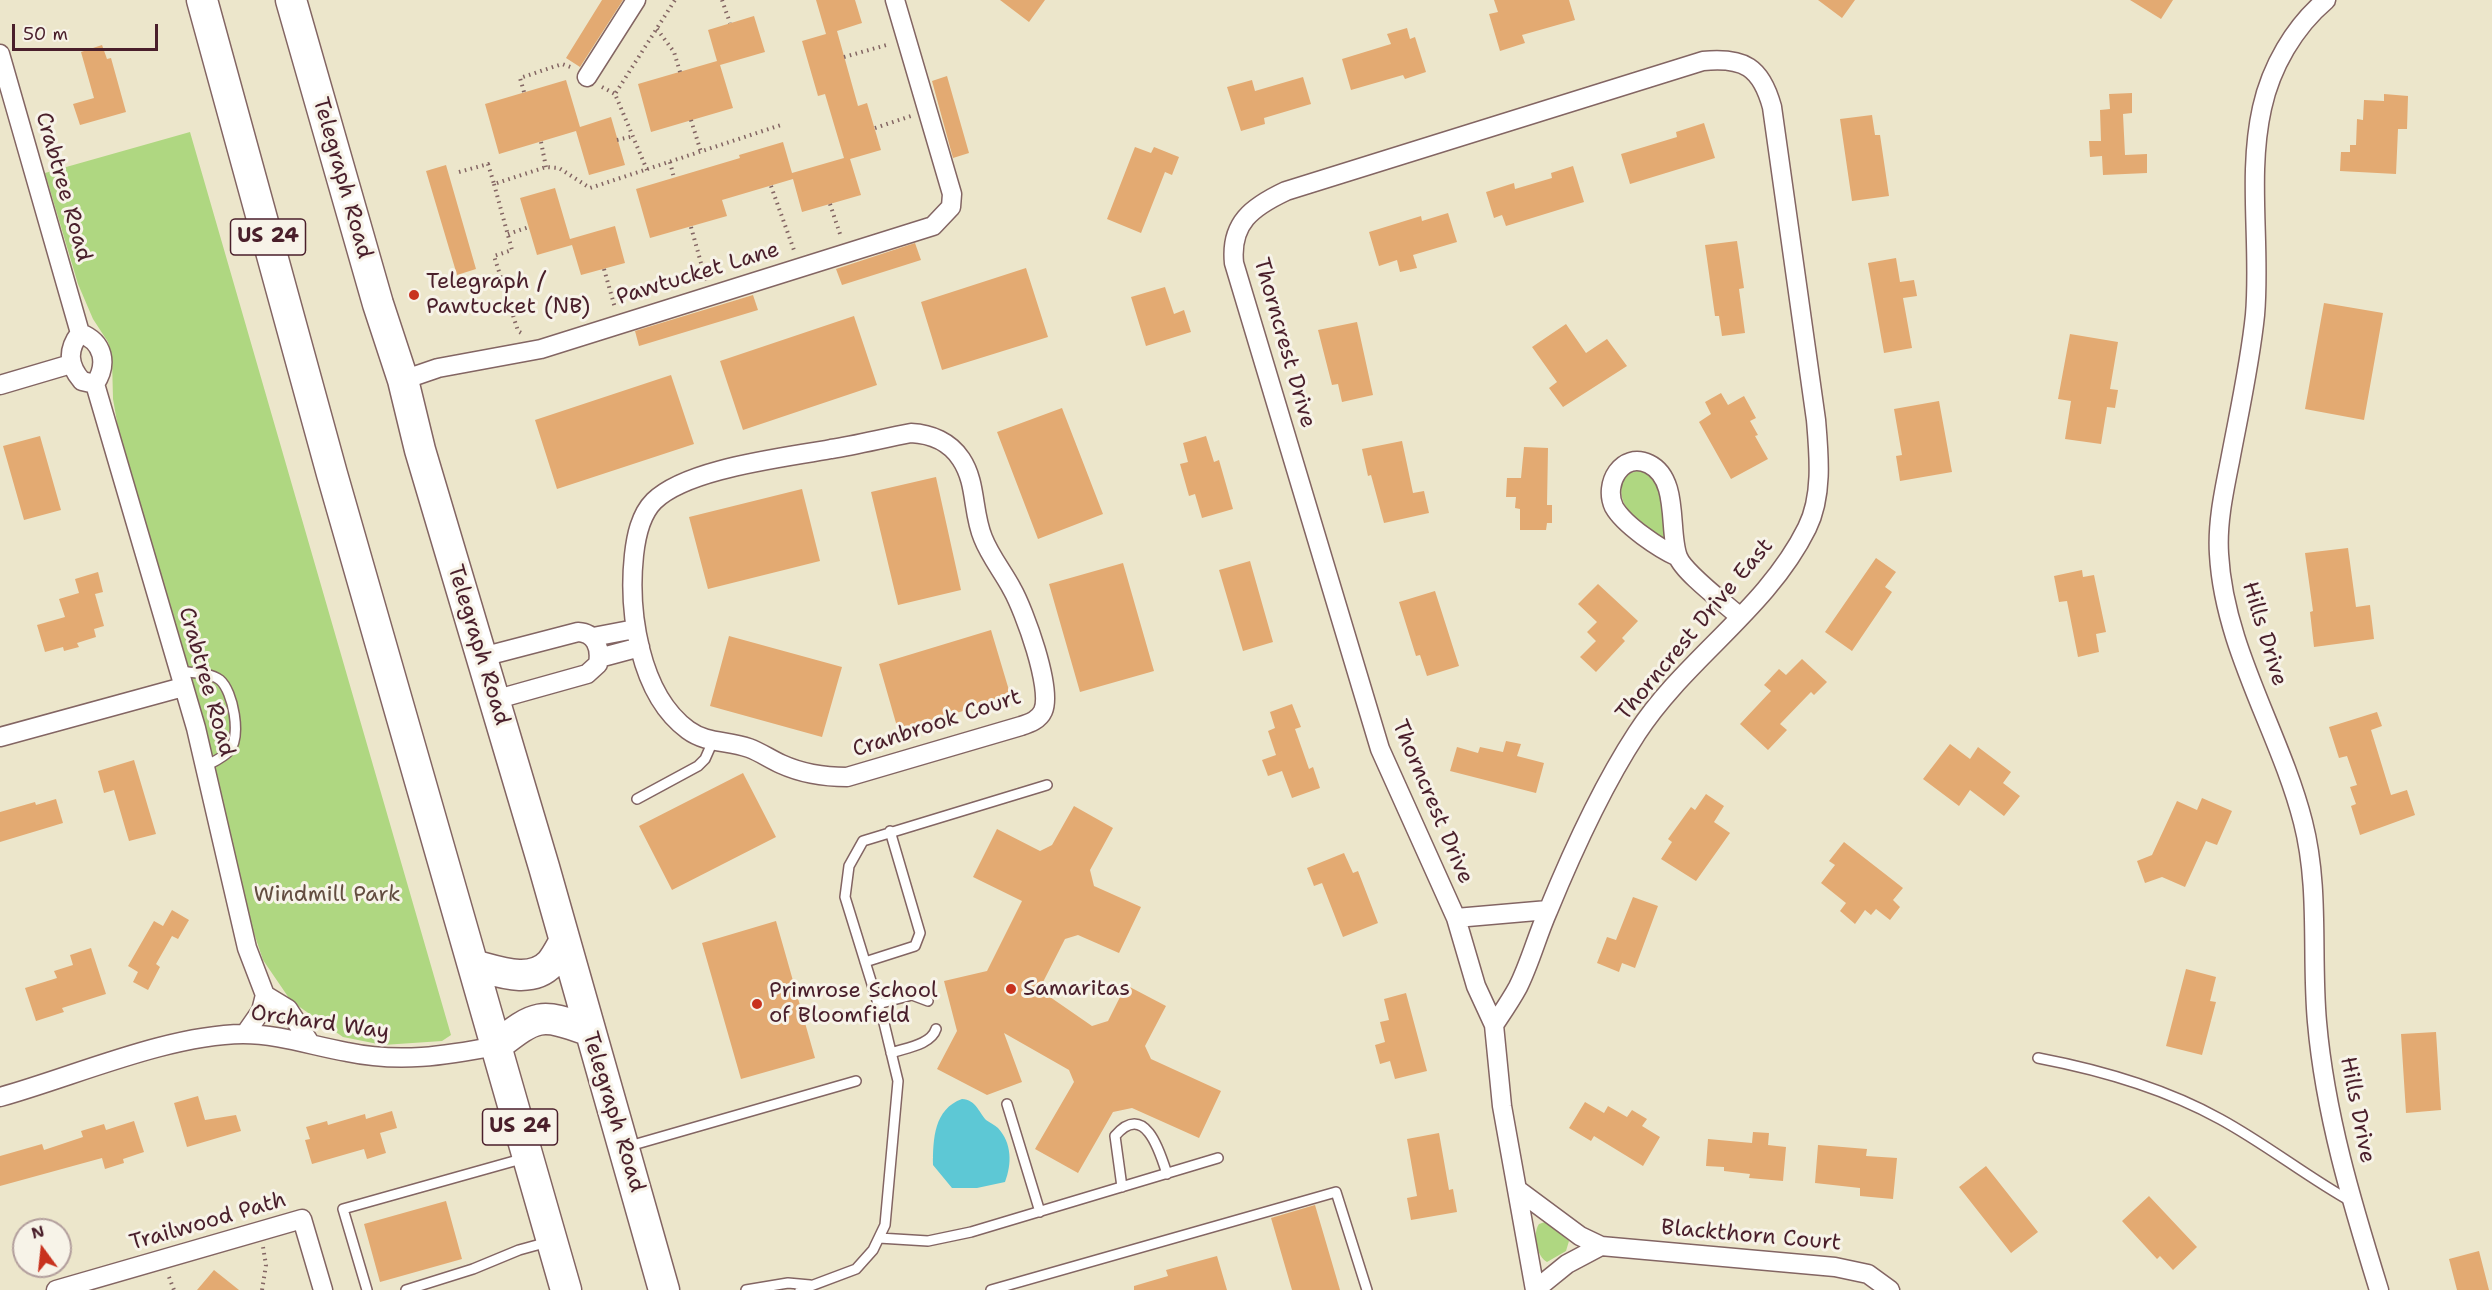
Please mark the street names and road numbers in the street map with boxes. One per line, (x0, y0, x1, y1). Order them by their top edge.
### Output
street label: Telegraph Road (306, 94, 378, 262)
street label: Crabtree Road (29, 109, 97, 265)
road number: US 24 (230, 219, 306, 255)
street label: Pawtucket Lane (613, 237, 783, 311)
street label: Thorncrest Drive (1247, 255, 1321, 431)
street label: Thorncrest Drive East (1611, 533, 1779, 727)
street label: Telegraph Road (441, 562, 515, 728)
street label: Hills Drive (2236, 579, 2292, 689)
street label: Crabtree Road (172, 604, 240, 760)
street label: Cranbrook Court (849, 684, 1025, 764)
street label: Thorncrest Drive (1386, 716, 1478, 888)
street label: Orchard Way (249, 1000, 391, 1046)
street label: Telegraph Road (576, 1029, 650, 1195)
street label: Hills Drive (2334, 1055, 2380, 1165)
road number: US 24 (482, 1109, 558, 1145)
street label: Trailwood Path (127, 1187, 289, 1257)
street label: Blackthorn Court (1660, 1215, 1842, 1257)

